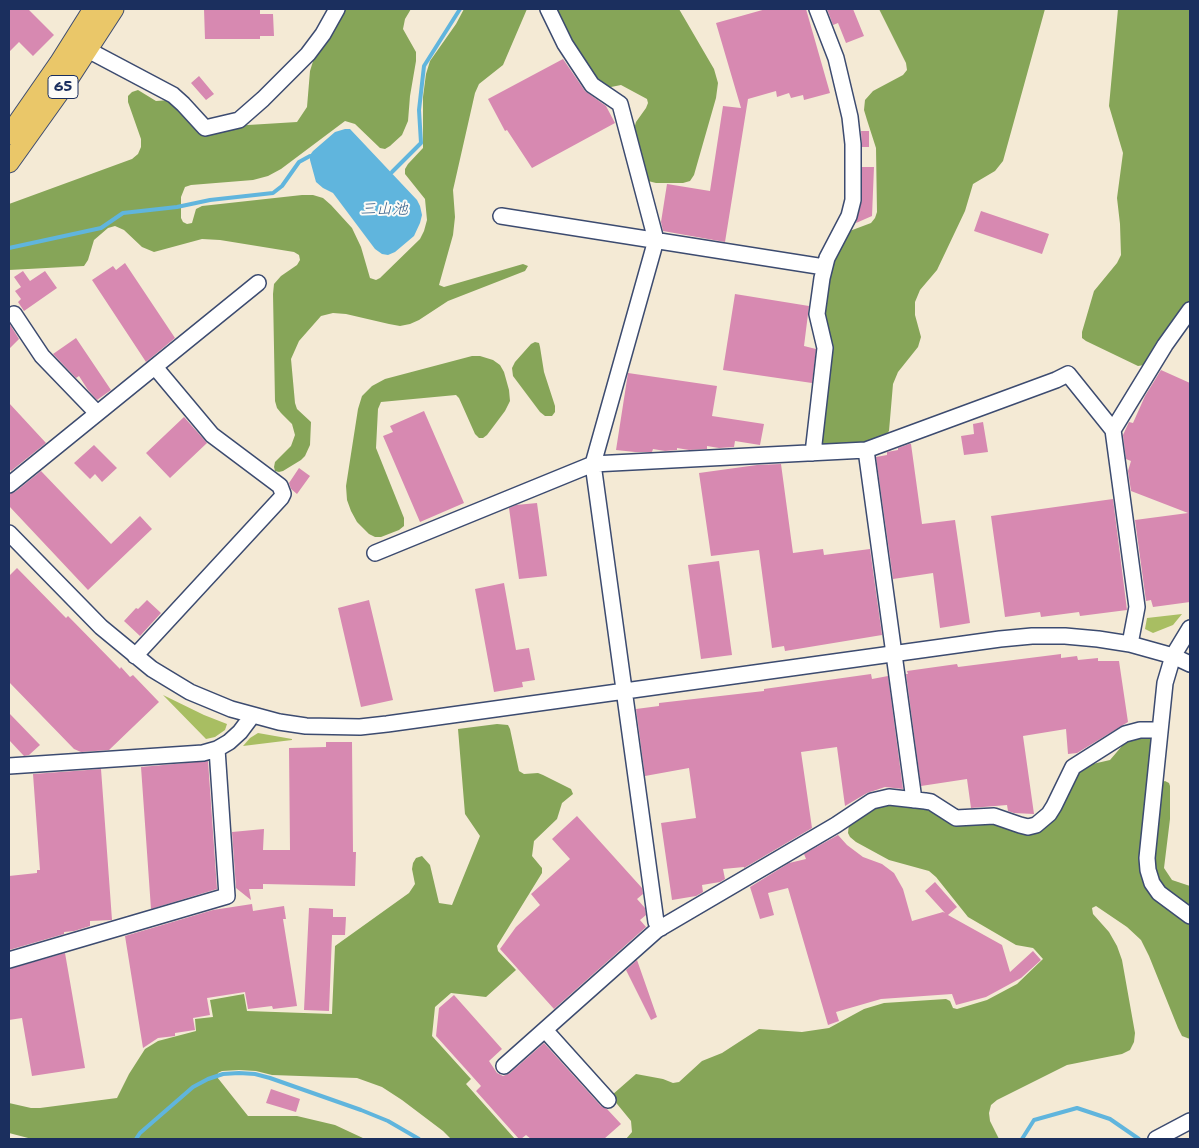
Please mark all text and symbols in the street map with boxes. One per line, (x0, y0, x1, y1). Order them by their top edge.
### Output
road number: 65 (48, 75, 78, 98)
water label: 三山池 (360, 200, 408, 220)

